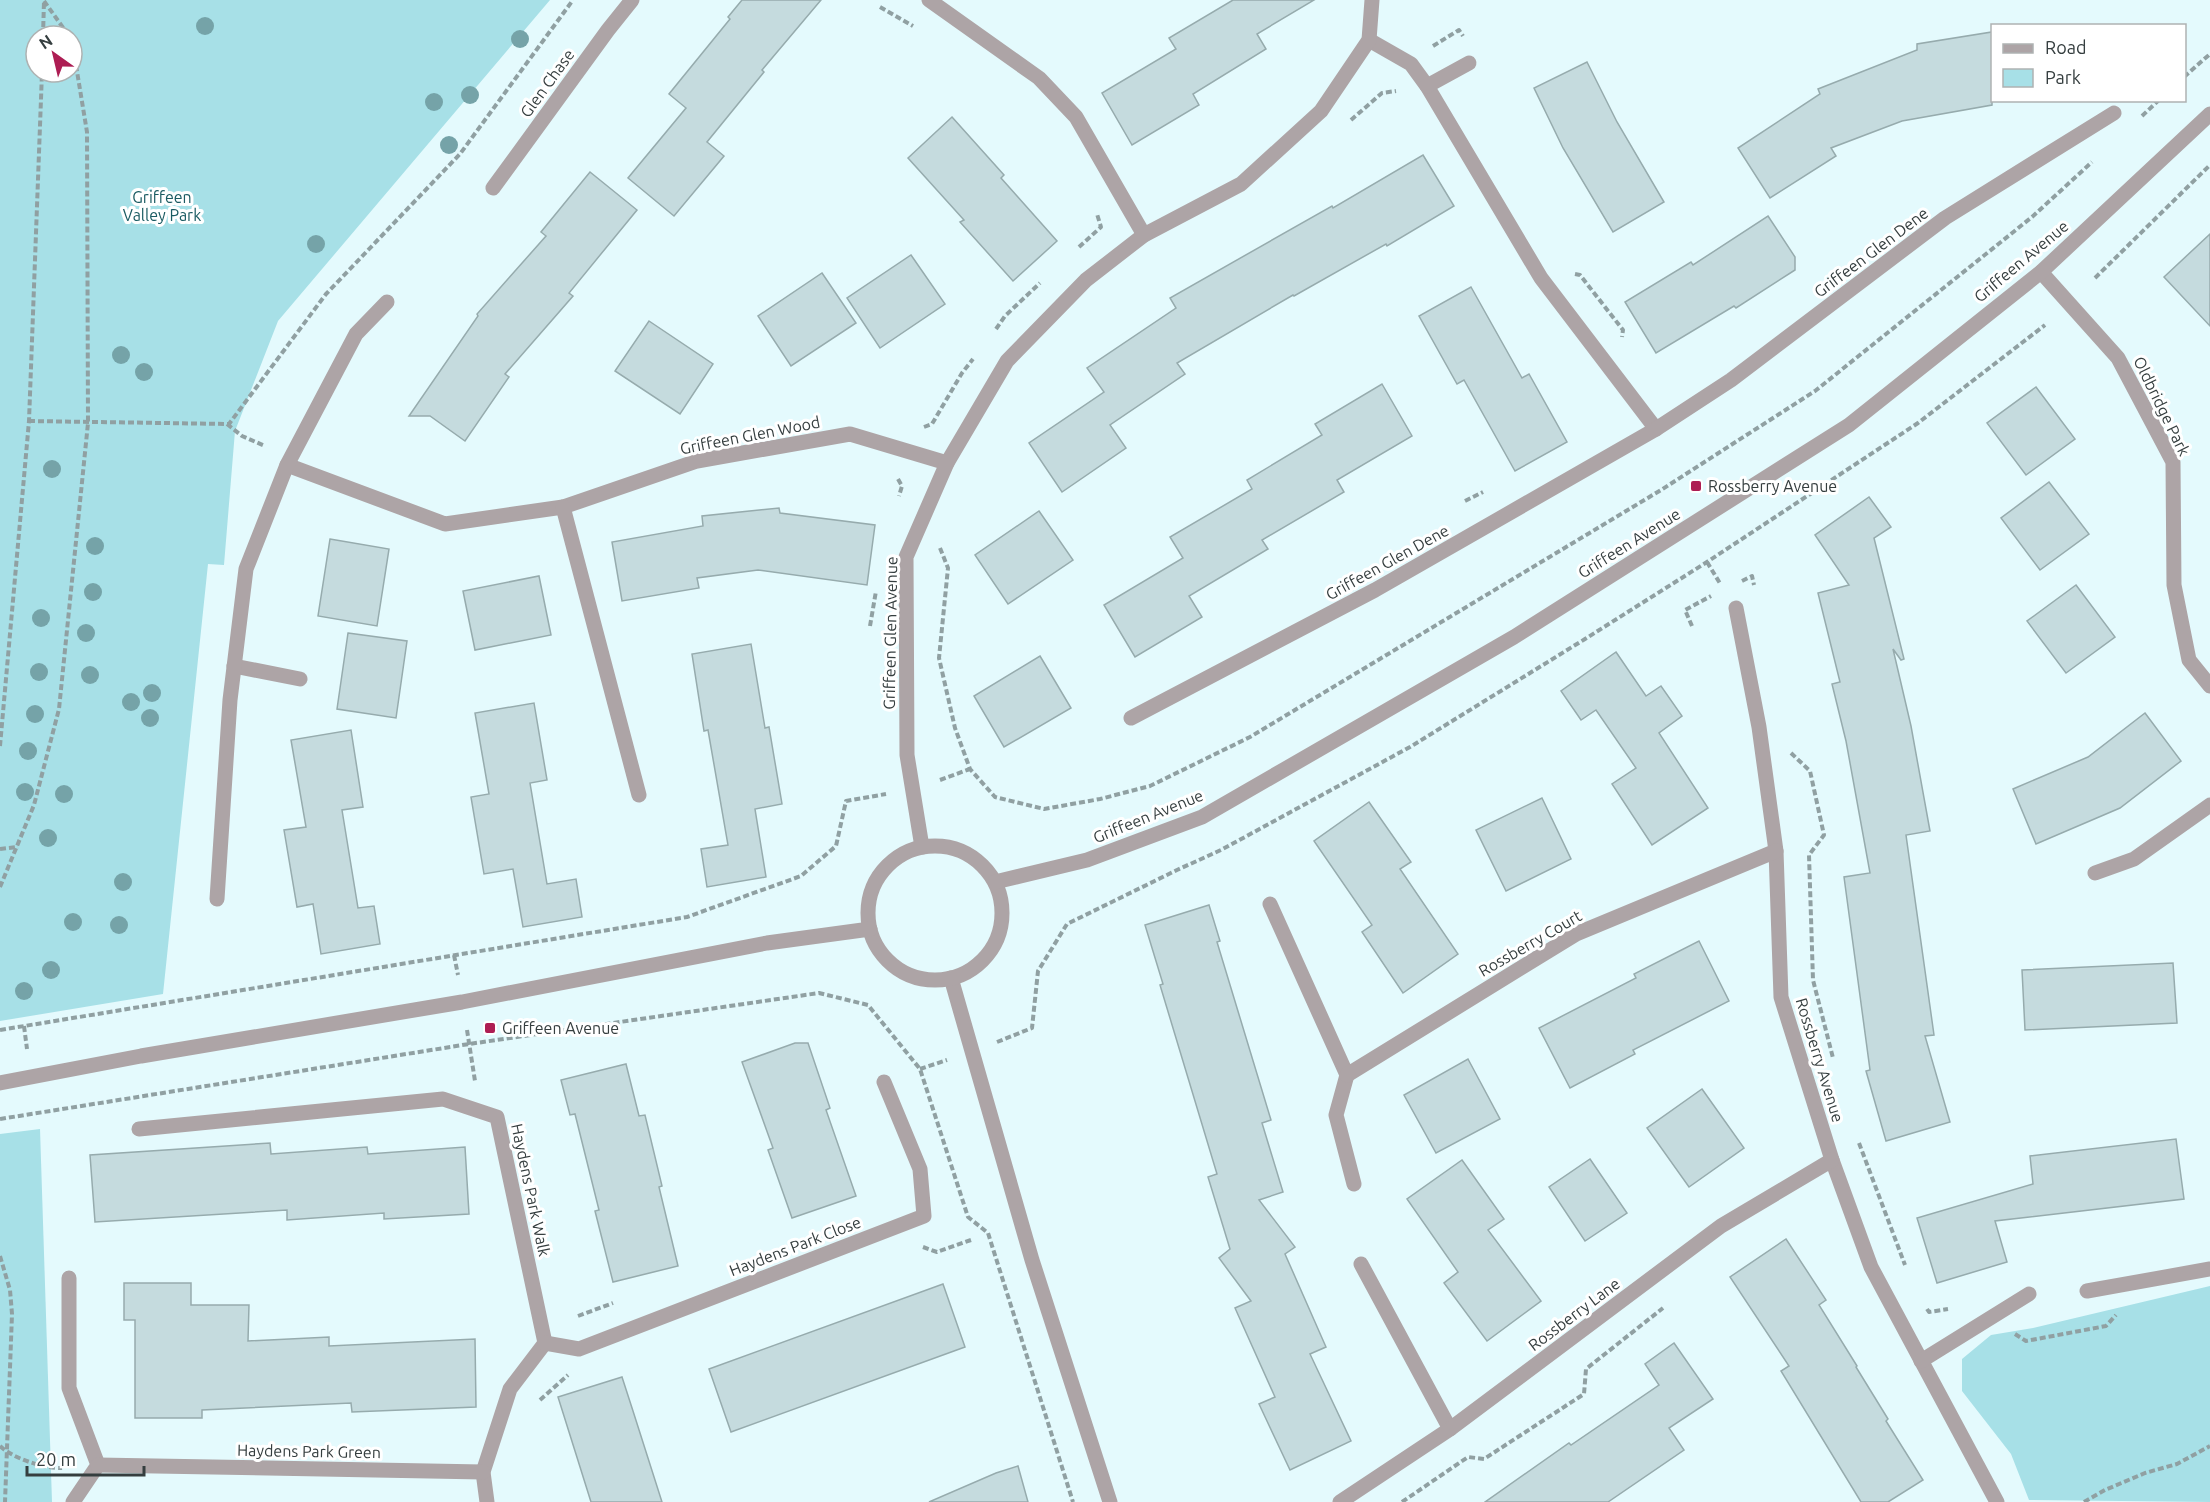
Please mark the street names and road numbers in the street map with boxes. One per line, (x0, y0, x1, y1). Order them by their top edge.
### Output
street label: Glen Chase (516, 46, 578, 120)
street label: Griffeen Glen Dene (1811, 203, 1931, 301)
street label: Griffeen Avenue (1970, 216, 2072, 306)
street label: Oldbridge Park (2130, 353, 2194, 459)
street label: Griffeen Glen Wood (678, 413, 822, 457)
street label: Griffeen Avenue (1575, 504, 1683, 582)
street label: Griffeen Glen Dene (1322, 521, 1452, 603)
street label: Griffeen Glen Avenue (880, 556, 900, 710)
street label: Griffeen Avenue (1090, 786, 1206, 846)
street label: Rossberry Court (1475, 906, 1585, 980)
street label: Rossberry Avenue (1793, 996, 1847, 1124)
street label: Haydens Park Walk (508, 1122, 554, 1258)
street label: Haydens Park Close (727, 1213, 863, 1279)
street label: Rossberry Lane (1525, 1274, 1623, 1354)
street label: Haydens Park Green (237, 1441, 381, 1461)

